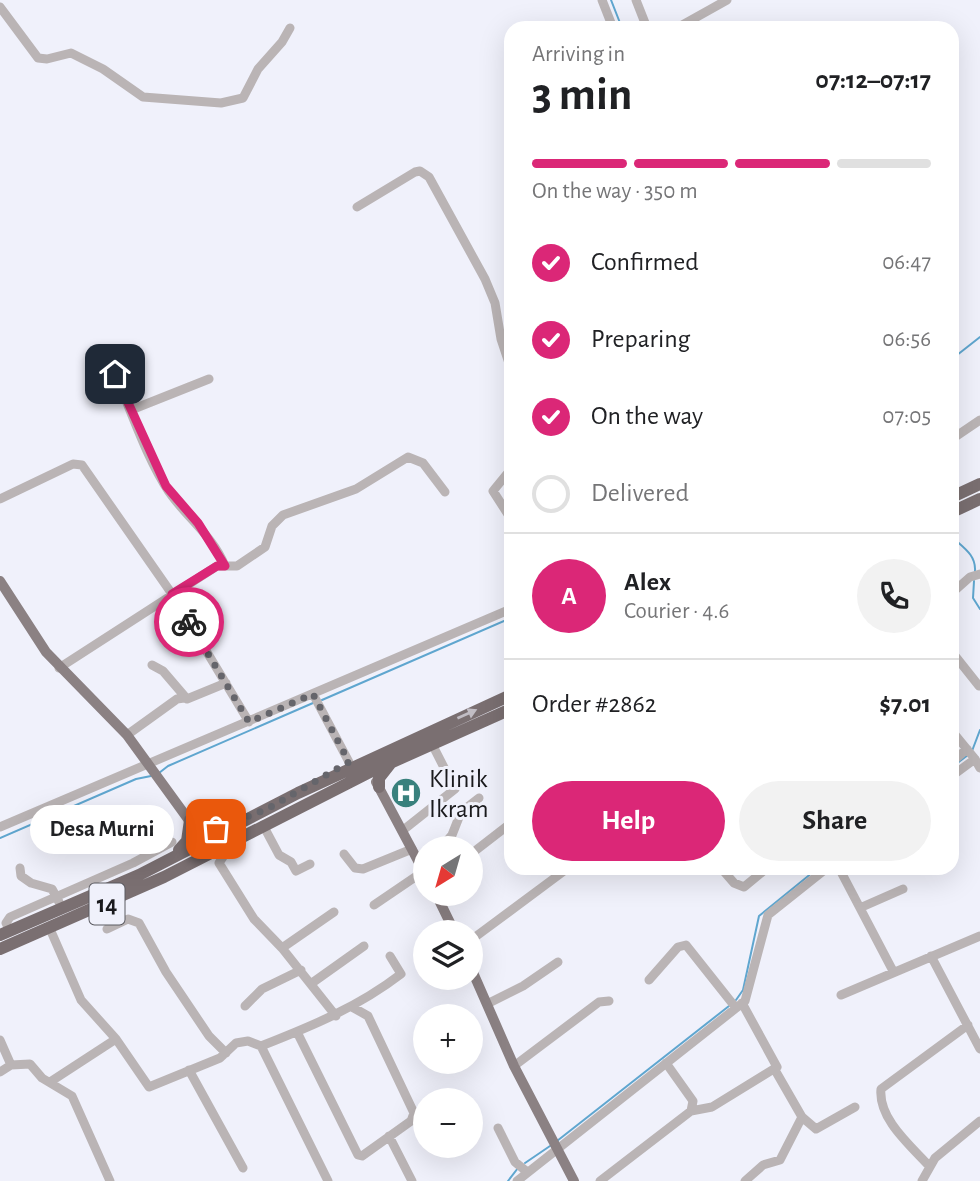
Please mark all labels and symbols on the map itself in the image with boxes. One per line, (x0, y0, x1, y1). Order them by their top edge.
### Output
pin (85, 344, 145, 404)
courier (154, 587, 224, 657)
one-way arrow (457, 708, 477, 720)
place label: Klinik Ikram (429, 766, 488, 822)
hospital icon: Klinik Ikram (389, 776, 423, 810)
pin (186, 799, 246, 859)
callout: Desa Murni (31, 804, 174, 854)
north arrow (413, 836, 483, 906)
road number: 14 (90, 884, 124, 924)

